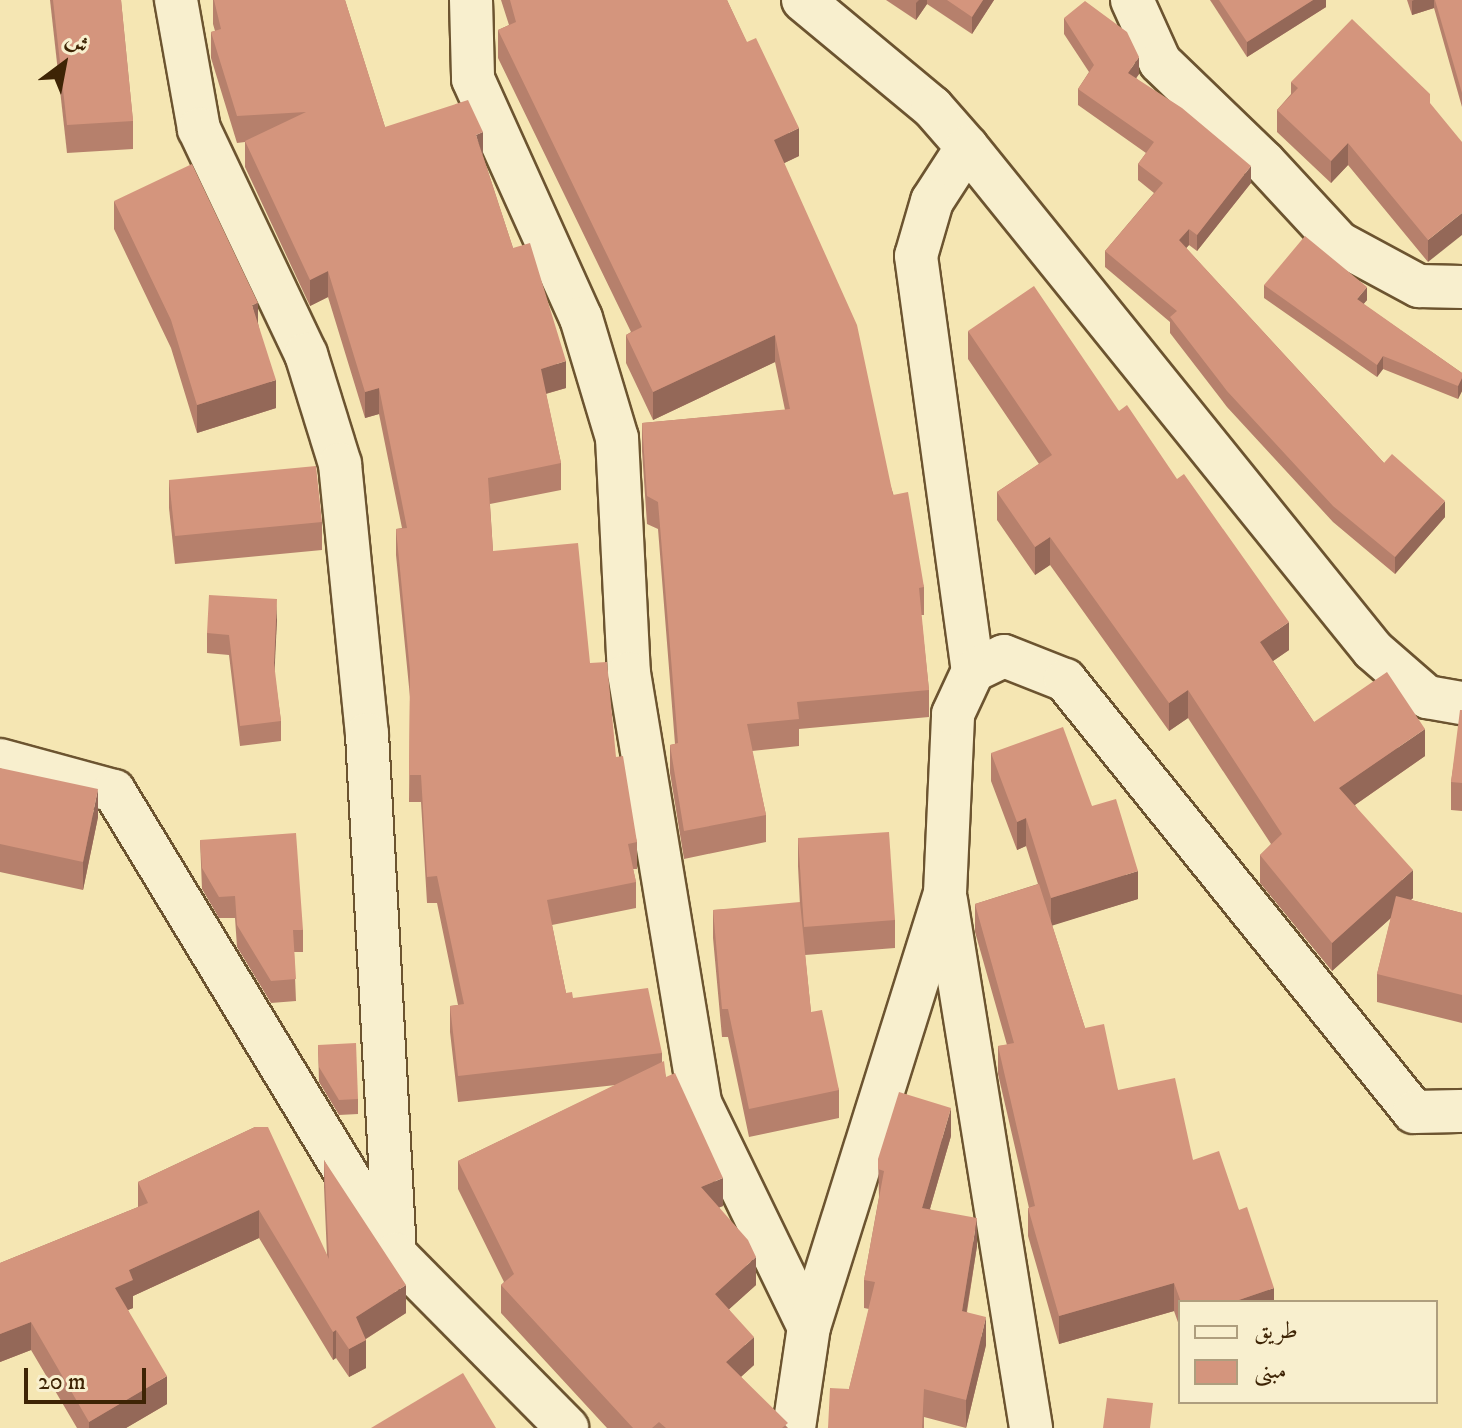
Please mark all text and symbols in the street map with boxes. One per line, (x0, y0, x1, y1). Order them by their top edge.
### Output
north arrow (24, 24, 104, 104)
text: ش (61, 26, 93, 60)
legend (1178, 1300, 1438, 1404)
text: طريق (1254, 1316, 1298, 1346)
scale bar (28, 1352, 150, 1402)
text: مبنى (1254, 1356, 1287, 1386)
text: 20 m (38, 1367, 86, 1397)

